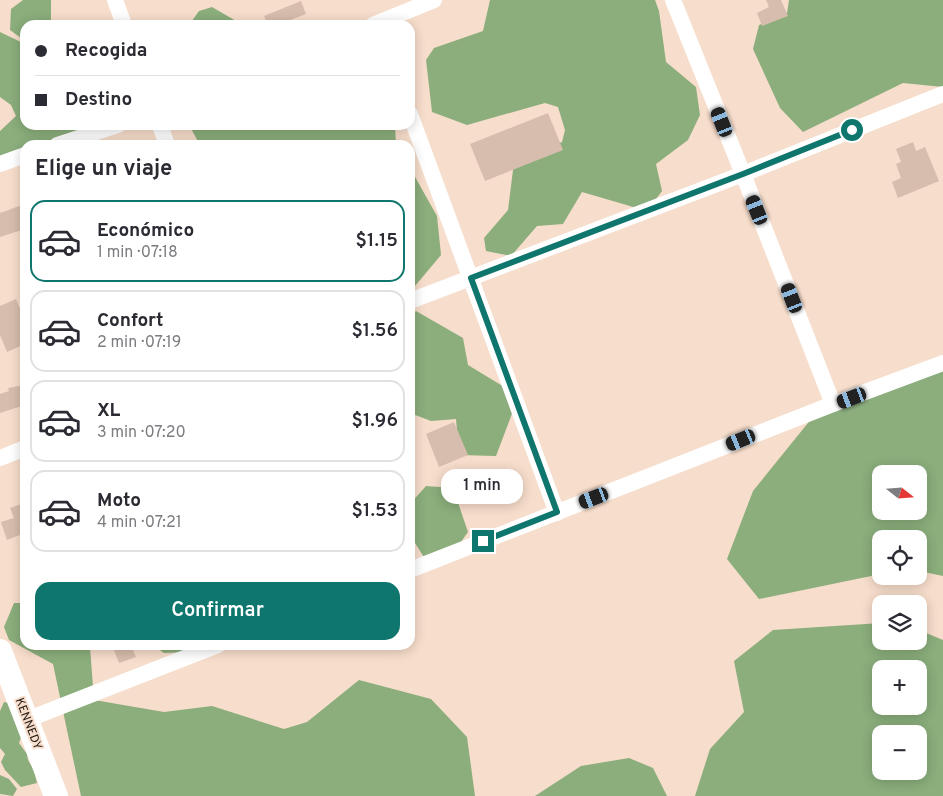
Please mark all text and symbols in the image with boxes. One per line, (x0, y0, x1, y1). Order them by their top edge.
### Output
text: Recogida (65, 39, 147, 63)
text: Destino (65, 88, 132, 112)
car (709, 105, 734, 139)
route start (841, 119, 863, 141)
text: Elige un viaje (35, 156, 172, 183)
car (744, 193, 769, 227)
icon: car (37, 219, 82, 264)
text: Económico (97, 219, 194, 243)
text: $1.15 (356, 229, 398, 253)
text: 1 min · 07:18 (97, 243, 178, 263)
car (779, 281, 804, 315)
icon: car (37, 309, 82, 354)
text: Confort (97, 309, 163, 333)
text: $1.56 (351, 319, 398, 343)
text: 2 min · 07:19 (97, 333, 181, 353)
car (835, 386, 868, 410)
icon: car (37, 399, 82, 444)
text: XL (97, 399, 120, 423)
text: $1.96 (352, 409, 398, 433)
text: 3 min · 07:20 (97, 423, 186, 443)
car (724, 427, 757, 453)
north arrow (872, 465, 928, 520)
map controls (872, 465, 927, 780)
callout: 1 min (442, 468, 524, 504)
text: 1 min (463, 476, 501, 496)
car (577, 486, 610, 510)
icon: car (37, 489, 82, 534)
text: Moto (97, 489, 141, 513)
text: $1.53 (352, 499, 398, 523)
text: 4 min · 07:21 (97, 513, 182, 533)
route end (472, 530, 494, 552)
button: locate (872, 530, 927, 585)
button: Confirmar (35, 582, 400, 640)
button: layers (872, 595, 927, 650)
button: + (872, 660, 927, 715)
street label: KENNEDY (11, 696, 45, 752)
button: − (872, 725, 927, 780)

